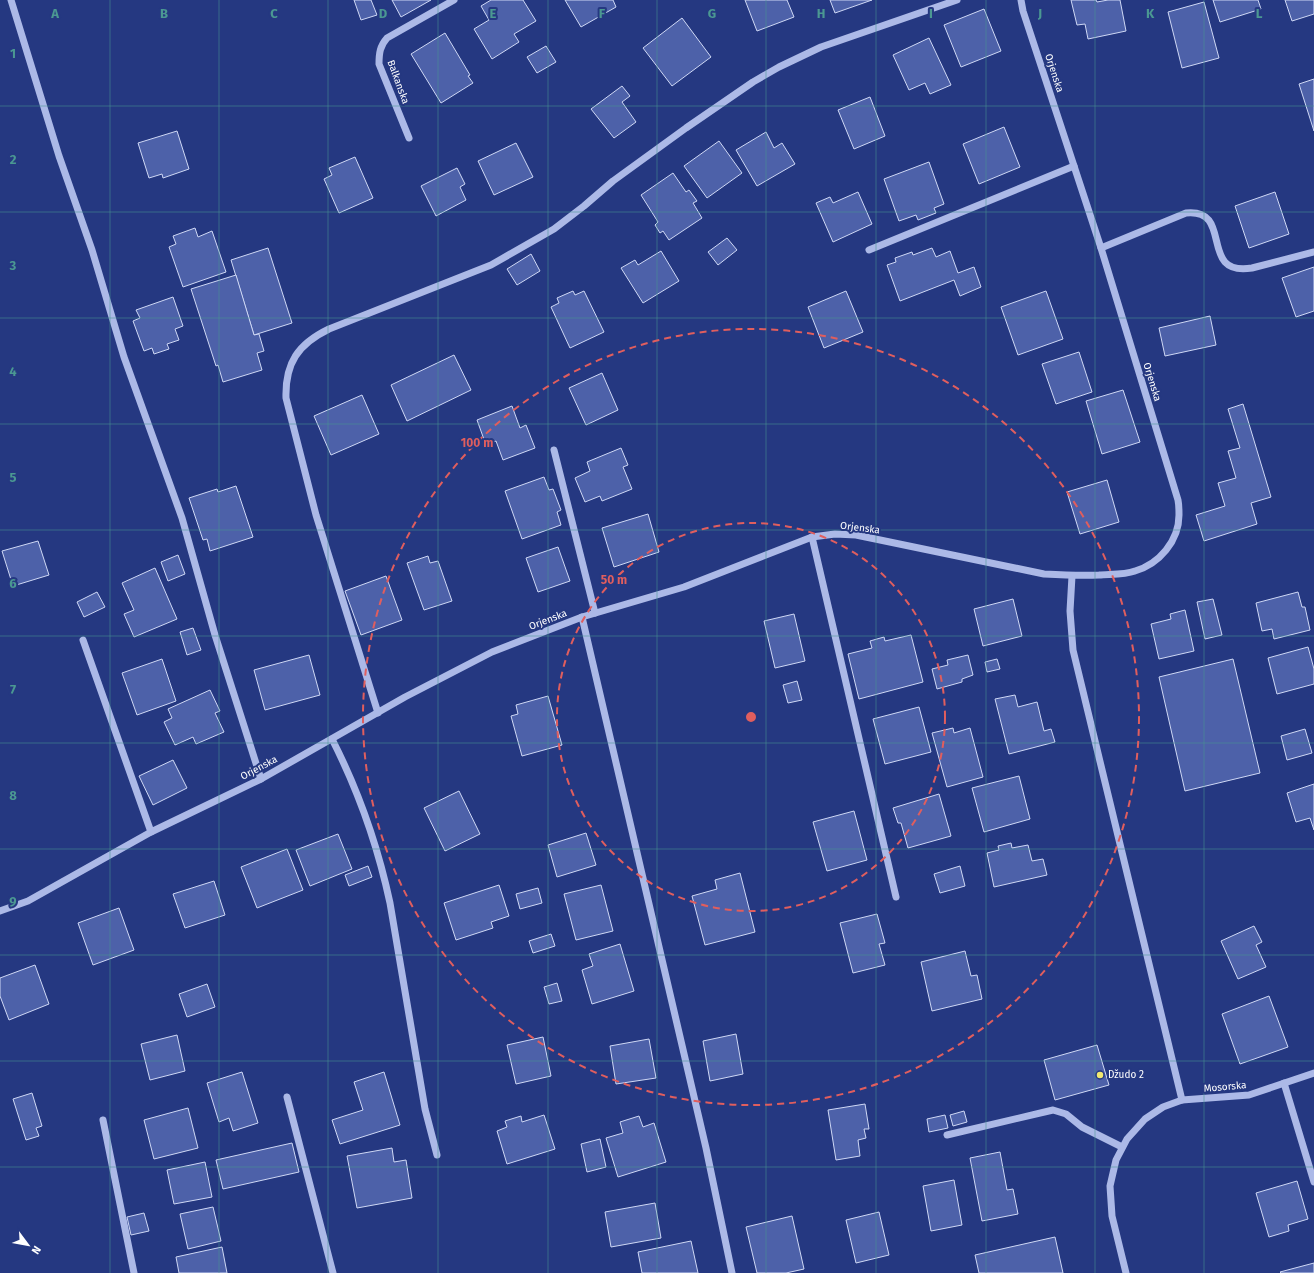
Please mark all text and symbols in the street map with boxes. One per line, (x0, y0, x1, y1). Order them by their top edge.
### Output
text: A (50, 6, 59, 21)
text: B (160, 6, 168, 21)
text: C (270, 6, 278, 21)
text: D (379, 6, 388, 21)
text: E (490, 6, 497, 21)
text: F (599, 6, 606, 21)
text: G (708, 6, 716, 21)
text: H (817, 6, 825, 21)
text: I (929, 6, 933, 21)
text: J (1037, 6, 1042, 21)
text: K (1146, 6, 1155, 21)
text: L (1256, 6, 1263, 21)
text: 1 (10, 46, 16, 61)
street label: Orjenska (1042, 52, 1066, 94)
street label: Balkanska (385, 58, 411, 106)
text: 2 (10, 152, 17, 167)
text: 3 (9, 258, 17, 273)
street label: Orjenska (1140, 361, 1164, 403)
text: 4 (9, 364, 17, 379)
text: 100 m (461, 436, 493, 450)
text: 5 (10, 470, 17, 485)
street label: Orjenska (839, 520, 881, 536)
text: 50 m (601, 573, 627, 587)
text: 6 (9, 576, 17, 591)
street label: Orjenska (527, 607, 569, 633)
text: 7 (10, 682, 16, 697)
centre of rings (744, 710, 758, 724)
street label: Orjenska (239, 753, 279, 783)
text: 8 (9, 788, 17, 803)
text: 9 (9, 894, 17, 909)
place label: Džudo 2 (1108, 1069, 1144, 1081)
marker: Džudo 2 (1095, 1070, 1105, 1080)
street label: Mosorska (1203, 1079, 1247, 1095)
north arrow (8, 1225, 48, 1265)
text: N (29, 1243, 44, 1257)

